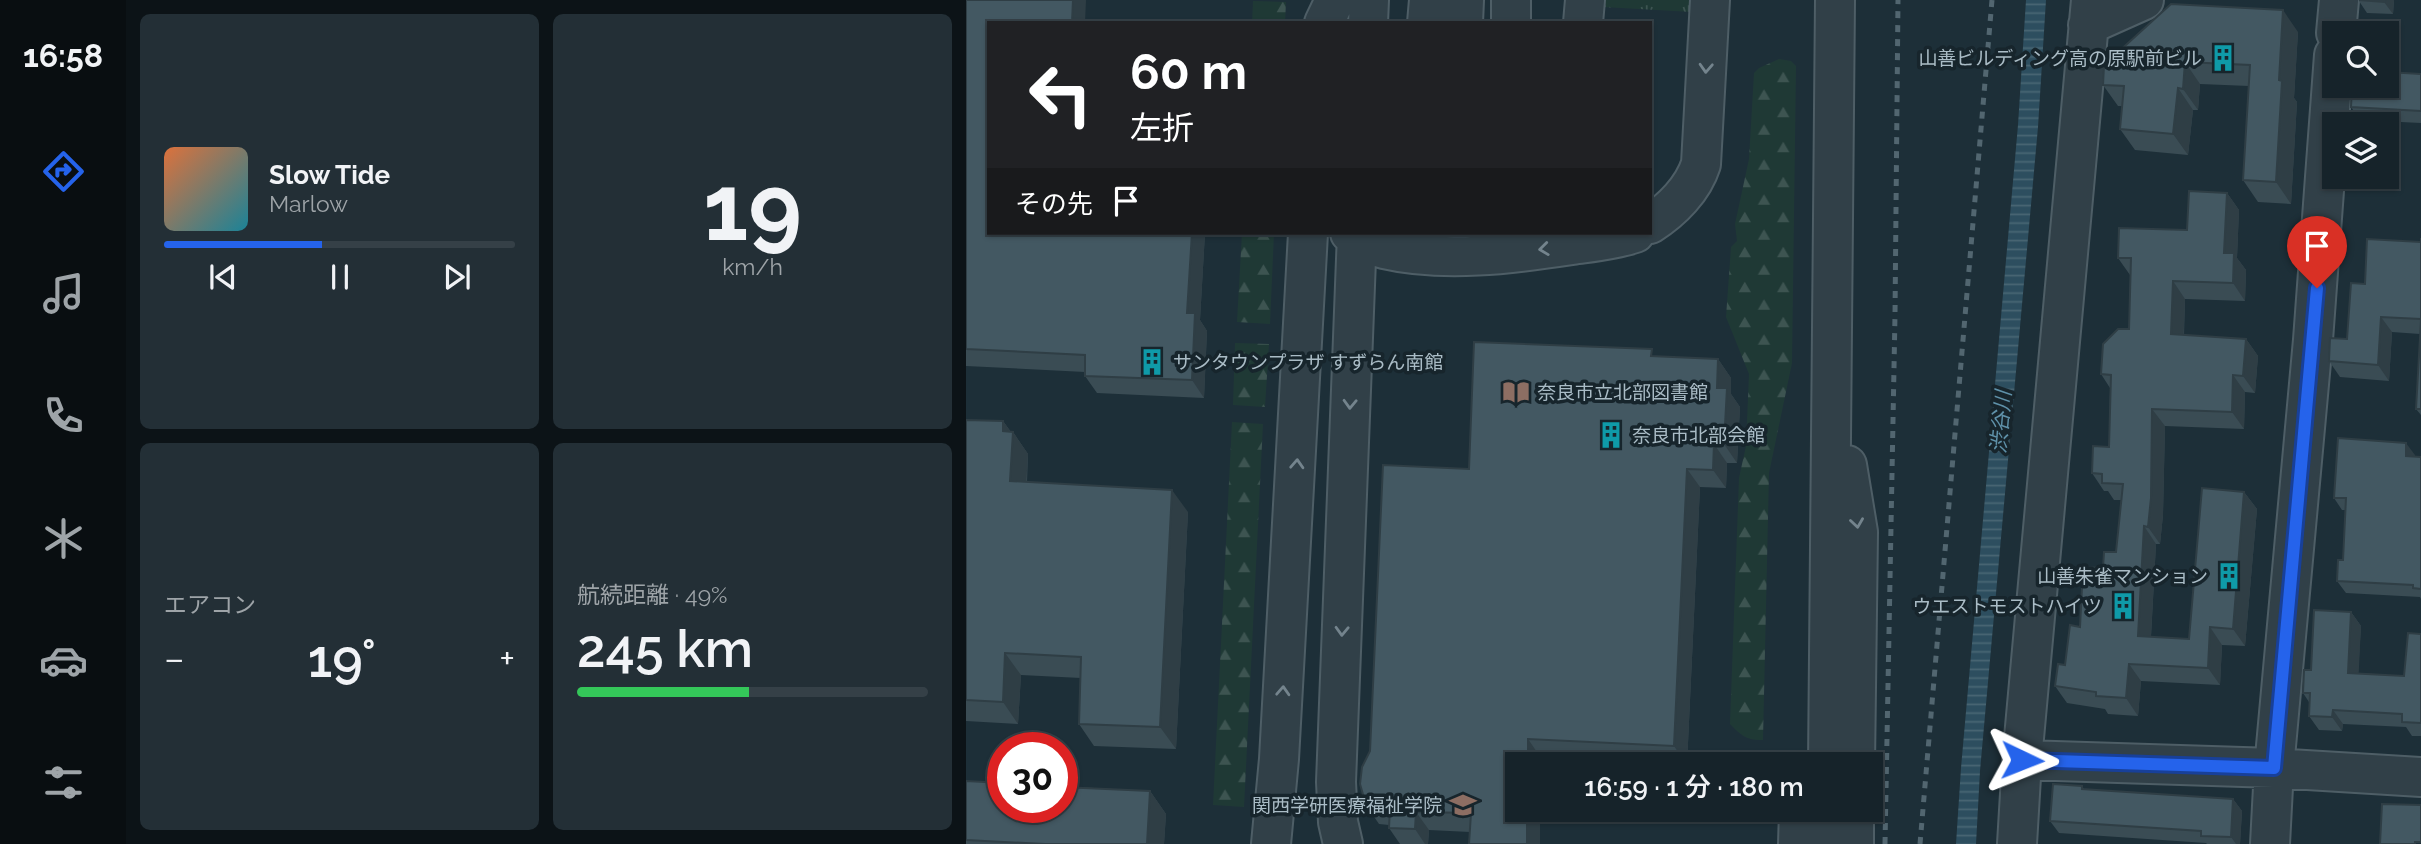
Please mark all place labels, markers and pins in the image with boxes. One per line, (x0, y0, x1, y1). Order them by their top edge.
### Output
building icon: 山善ビルディング高の原駅前ビル (2208, 43, 2238, 73)
place label: 山善ビルディング高の原駅前ビル (1918, 47, 2202, 69)
pin (2287, 216, 2347, 288)
building icon: サンタウンプラザ すずらん南館 (1137, 347, 1167, 377)
place label: サンタウンプラザ すずらん南館 (1173, 351, 1443, 373)
library icon: 奈良市立北部図書館 (1501, 377, 1531, 407)
place label: 奈良市立北部図書館 (1537, 381, 1708, 403)
building icon: 奈良市北部会館 (1596, 420, 1626, 450)
place label: 奈良市北部会館 (1632, 424, 1765, 446)
building icon: 山善朱雀マンション (2214, 561, 2244, 591)
place label: 山善朱雀マンション (2037, 565, 2208, 587)
building icon: ウエストモストハイツ (2108, 591, 2138, 621)
place label: ウエストモストハイツ (1912, 595, 2102, 617)
school or university icon: 関西学研医療福祉学院 (1448, 790, 1478, 820)
place label: 関西学研医療福祉学院 (1252, 794, 1442, 816)

